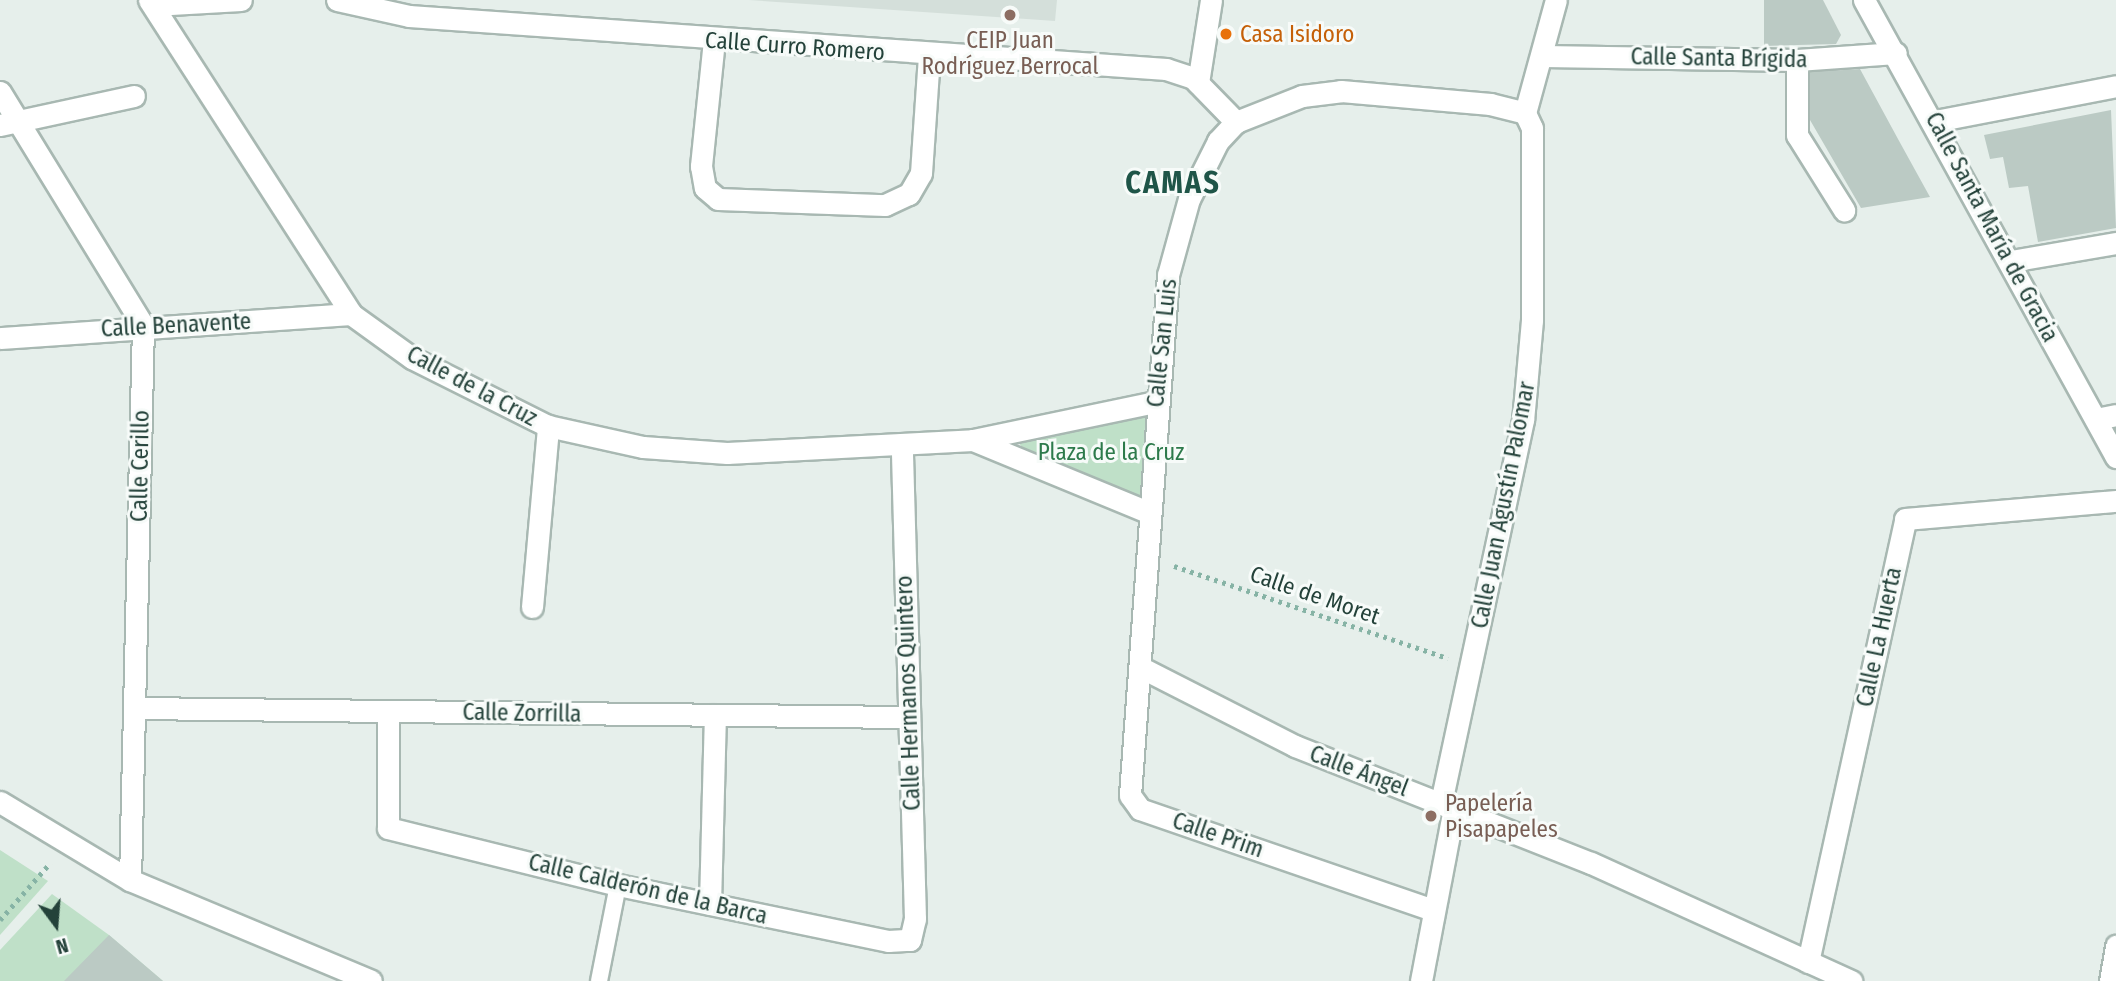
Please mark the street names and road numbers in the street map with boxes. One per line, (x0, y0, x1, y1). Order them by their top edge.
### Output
street label: Calle Curro Romero (704, 26, 886, 66)
street label: Calle Santa Brígida (1630, 43, 1808, 73)
street label: Calle Santa María de Gracia (1920, 107, 2064, 347)
street label: Calle San Luis (1142, 277, 1182, 409)
street label: Calle Benavente (100, 307, 252, 343)
street label: Calle de la Cruz (402, 340, 542, 432)
street label: Calle Juan Agustín Palomar (1466, 379, 1540, 631)
street label: Calle Cerillo (125, 410, 155, 522)
street label: Calle de Moret (1247, 560, 1383, 630)
street label: Calle La Huerta (1851, 565, 1907, 709)
street label: Calle Hermanos Quintero (890, 575, 926, 811)
street label: Calle Zorrilla (462, 698, 582, 728)
street label: Calle Ángel (1306, 740, 1412, 802)
street label: Calle Prim (1169, 807, 1267, 863)
street label: Calle Calderón de la Barca (526, 848, 770, 930)

